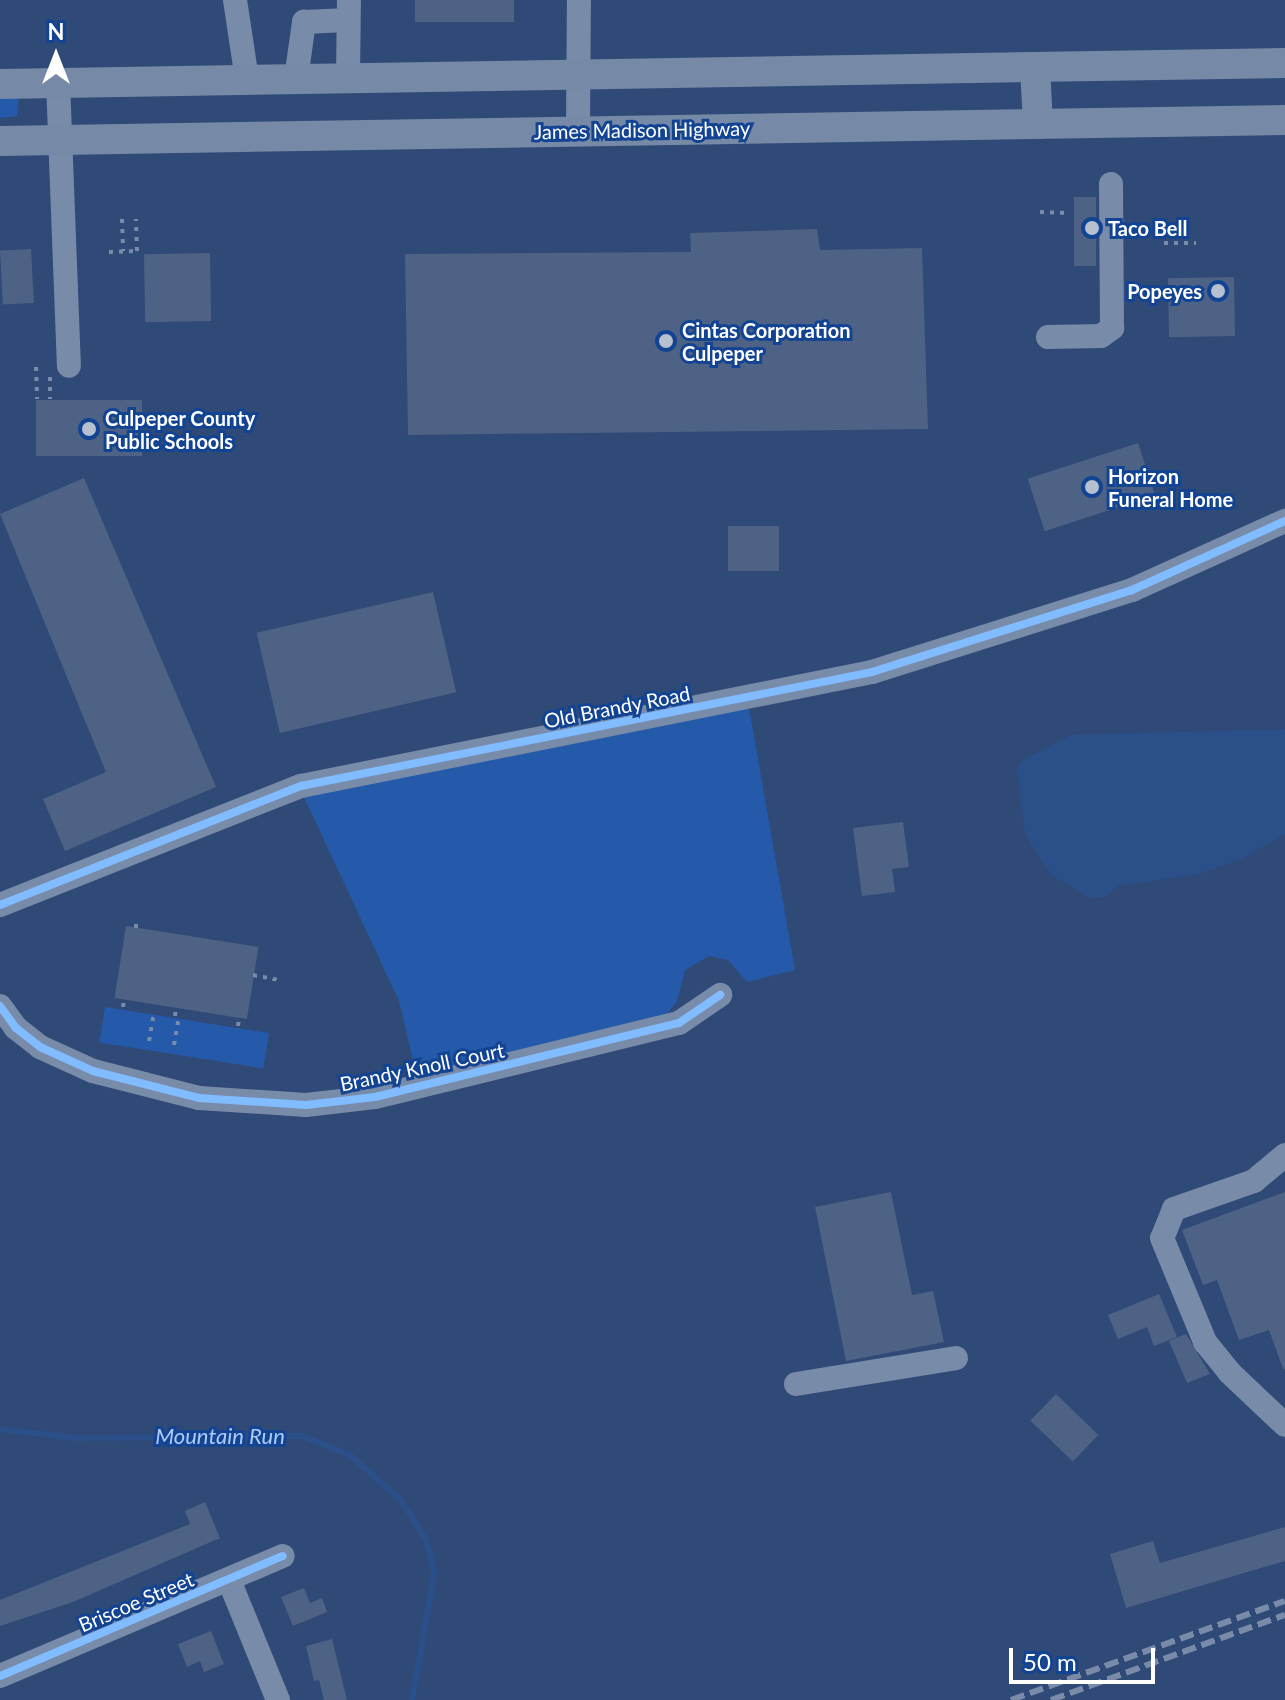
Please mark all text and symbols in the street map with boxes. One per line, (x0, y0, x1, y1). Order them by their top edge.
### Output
north arrow (16, 16, 96, 96)
text: N (48, 18, 64, 45)
street label: James Madison Highway (534, 116, 750, 144)
place label: Taco Bell (1108, 216, 1187, 240)
marker: Taco Bell (1083, 219, 1101, 237)
place label: Popeyes (1127, 279, 1202, 303)
marker: Popeyes (1209, 282, 1227, 300)
place label: Cintas Corporation Culpeper (682, 318, 850, 365)
marker: Cintas Corporation Culpeper (657, 332, 675, 350)
place label: Culpeper County Public Schools (105, 406, 256, 453)
marker: Culpeper County Public Schools (80, 420, 98, 438)
place label: Horizon Funeral Home (1108, 464, 1233, 511)
marker: Horizon Funeral Home (1083, 478, 1101, 496)
street label: Old Brandy Road (542, 681, 692, 733)
street label: Brandy Knoll Court (337, 1038, 507, 1096)
water label: Mountain Run (155, 1423, 285, 1449)
street label: Briscoe Street (75, 1567, 197, 1637)
scale bar (1013, 1632, 1159, 1682)
text: 50 m (1023, 1647, 1077, 1676)

